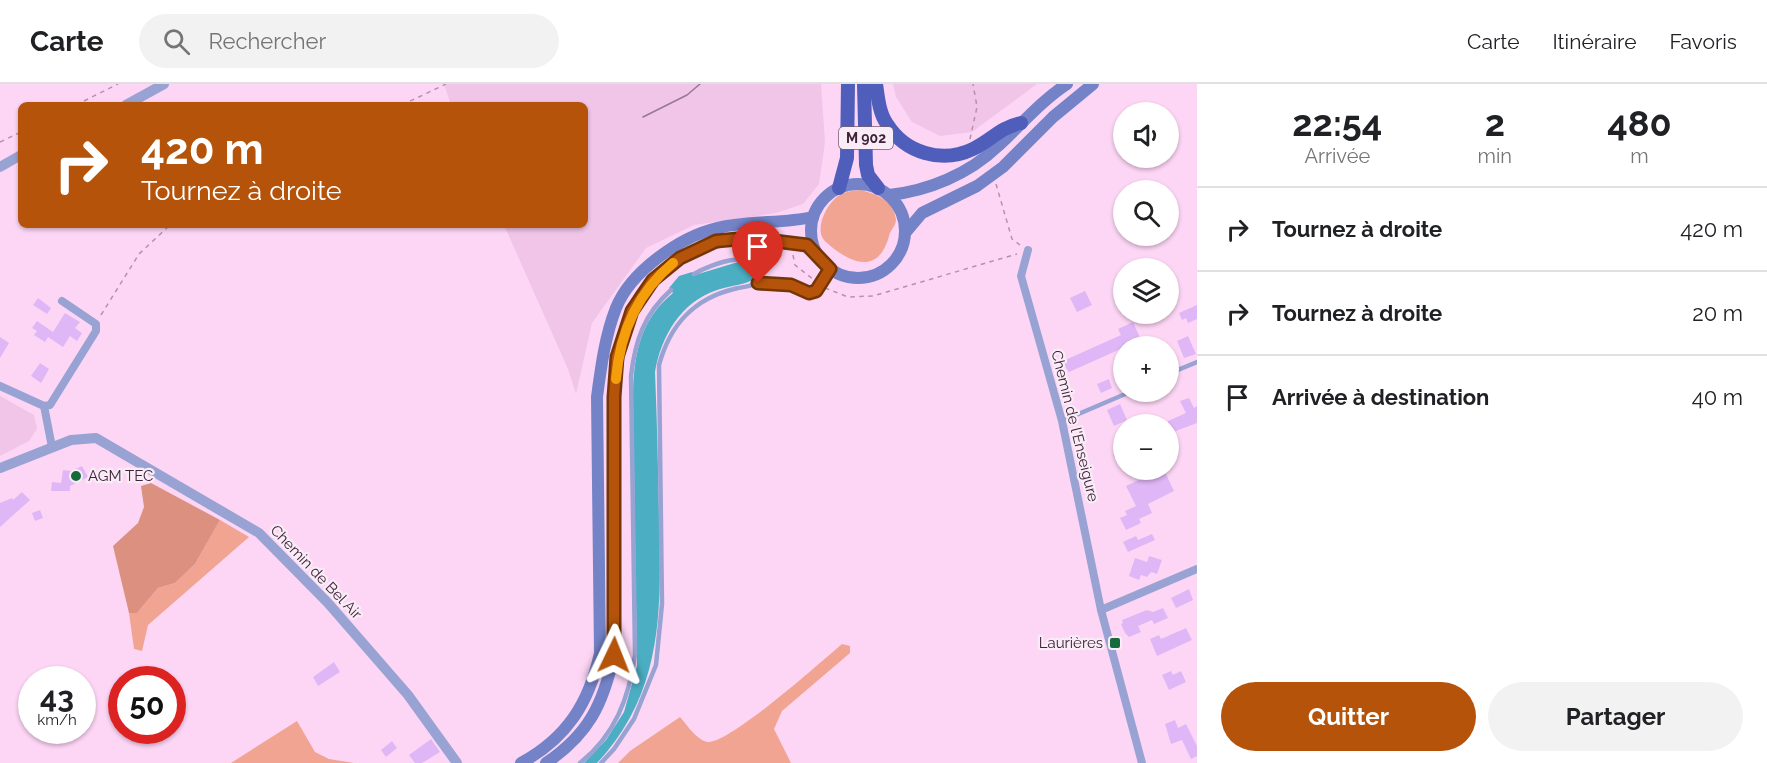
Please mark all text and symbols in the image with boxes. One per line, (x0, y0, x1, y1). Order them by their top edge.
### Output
search box (139, 14, 559, 68)
text: Carte (30, 25, 103, 58)
icon: search (160, 25, 193, 58)
text: Rechercher (208, 28, 326, 54)
text: Carte (1467, 29, 1519, 54)
text: Itinéraire (1552, 29, 1636, 54)
text: Favoris (1669, 29, 1737, 54)
map controls (1113, 102, 1179, 480)
button: sound (1113, 102, 1179, 168)
text: 22:54 (1292, 102, 1382, 144)
text: 2 (1485, 102, 1505, 144)
text: 480 (1607, 102, 1672, 144)
text: 420 m (141, 125, 264, 174)
icon: right (42, 126, 120, 204)
road number: M 902 (839, 127, 893, 149)
text: Arrivée (1304, 144, 1370, 168)
text: min (1478, 144, 1512, 168)
text: m (1630, 144, 1649, 168)
text: Tournez à droite (141, 175, 342, 206)
button: search (1113, 180, 1179, 246)
icon: right (1221, 213, 1254, 246)
text: Tournez à droite (1272, 216, 1442, 242)
text: 420 m (1680, 216, 1743, 242)
pin (732, 221, 783, 283)
icon: arrive (741, 230, 774, 263)
button: layers (1113, 258, 1179, 324)
icon: right (1221, 297, 1254, 330)
text: Tournez à droite (1272, 300, 1442, 326)
text: 20 m (1692, 300, 1743, 326)
button: + (1113, 336, 1179, 402)
street label: Chemin de l'Enseigure (1047, 348, 1103, 504)
icon: arrive (1221, 381, 1254, 414)
text: Arrivée à destination (1272, 384, 1489, 410)
text: 40 m (1692, 384, 1743, 410)
button: − (1113, 414, 1179, 480)
place label: AGM TEC (88, 467, 153, 485)
marker: AGM TEC (69, 469, 83, 483)
street label: Chemin de Bel Air (266, 521, 366, 623)
position arrow (582, 623, 646, 687)
place label: Laurières (1039, 634, 1103, 652)
marker: Laurières (1108, 636, 1122, 650)
speed limit sign: 50 (108, 666, 186, 744)
text: 43 (40, 680, 74, 715)
button: Quitter (1221, 682, 1476, 751)
button: Partager (1488, 682, 1743, 751)
text: km/h (37, 711, 77, 729)

